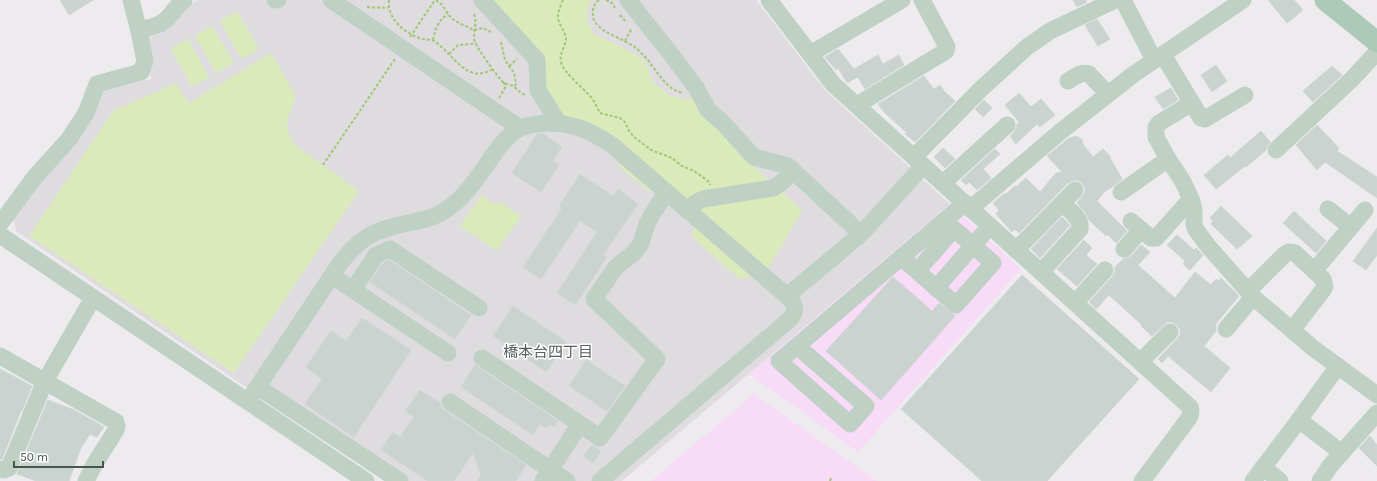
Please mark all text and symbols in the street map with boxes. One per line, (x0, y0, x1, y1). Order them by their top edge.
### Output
district label: 橋本台四丁目 (503, 343, 593, 361)
scale bar (14, 443, 103, 469)
text: 50 m (20, 450, 48, 464)

